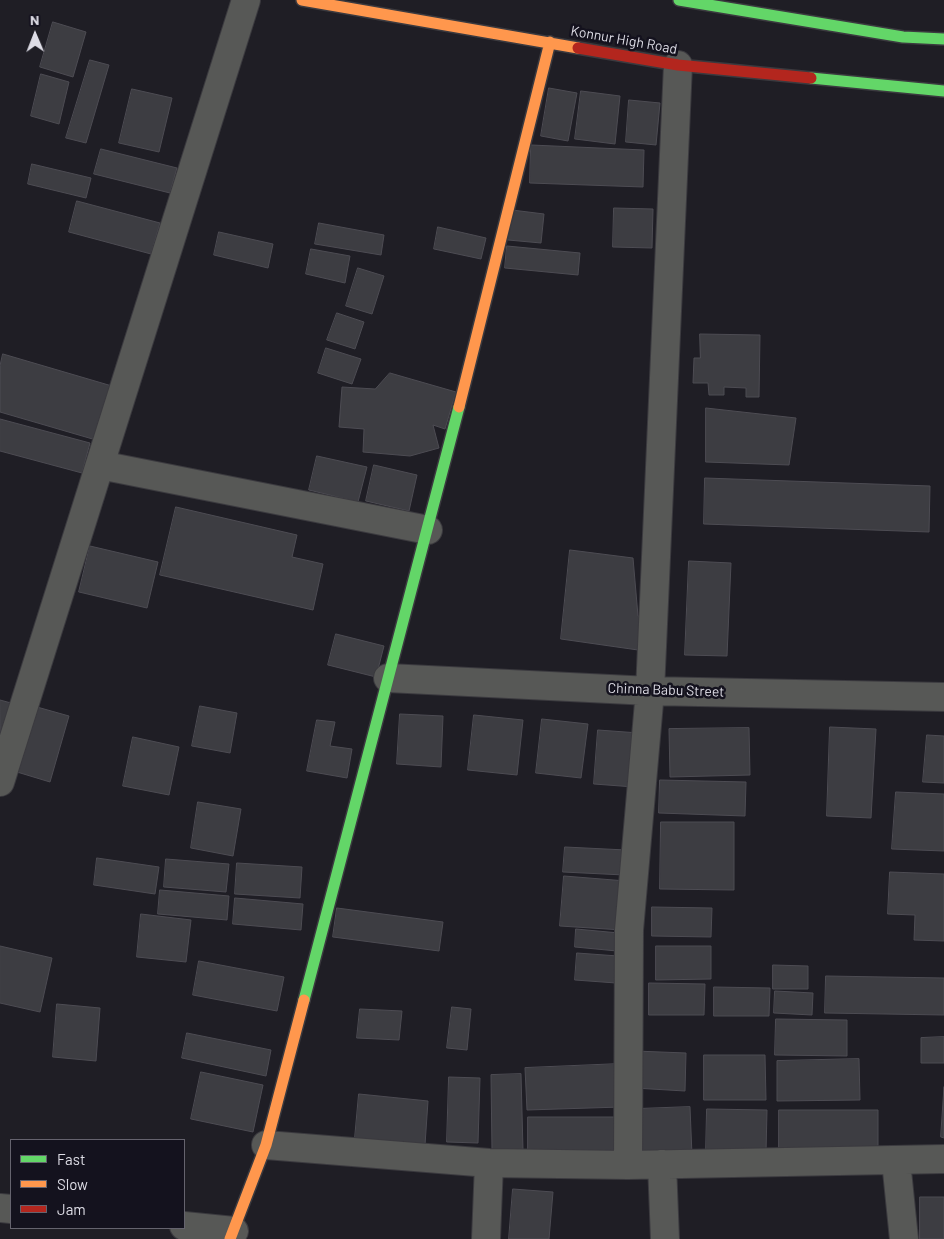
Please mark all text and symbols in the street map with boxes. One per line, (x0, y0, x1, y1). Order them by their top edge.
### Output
north arrow (10, 10, 60, 60)
text: N (30, 11, 40, 28)
street label: Konnur High Road (569, 22, 679, 58)
street label: Chinna Babu Street (607, 680, 725, 700)
legend (10, 1139, 185, 1229)
text: Fast (57, 1150, 85, 1168)
text: Slow (57, 1175, 88, 1193)
text: Jam (57, 1200, 86, 1218)

